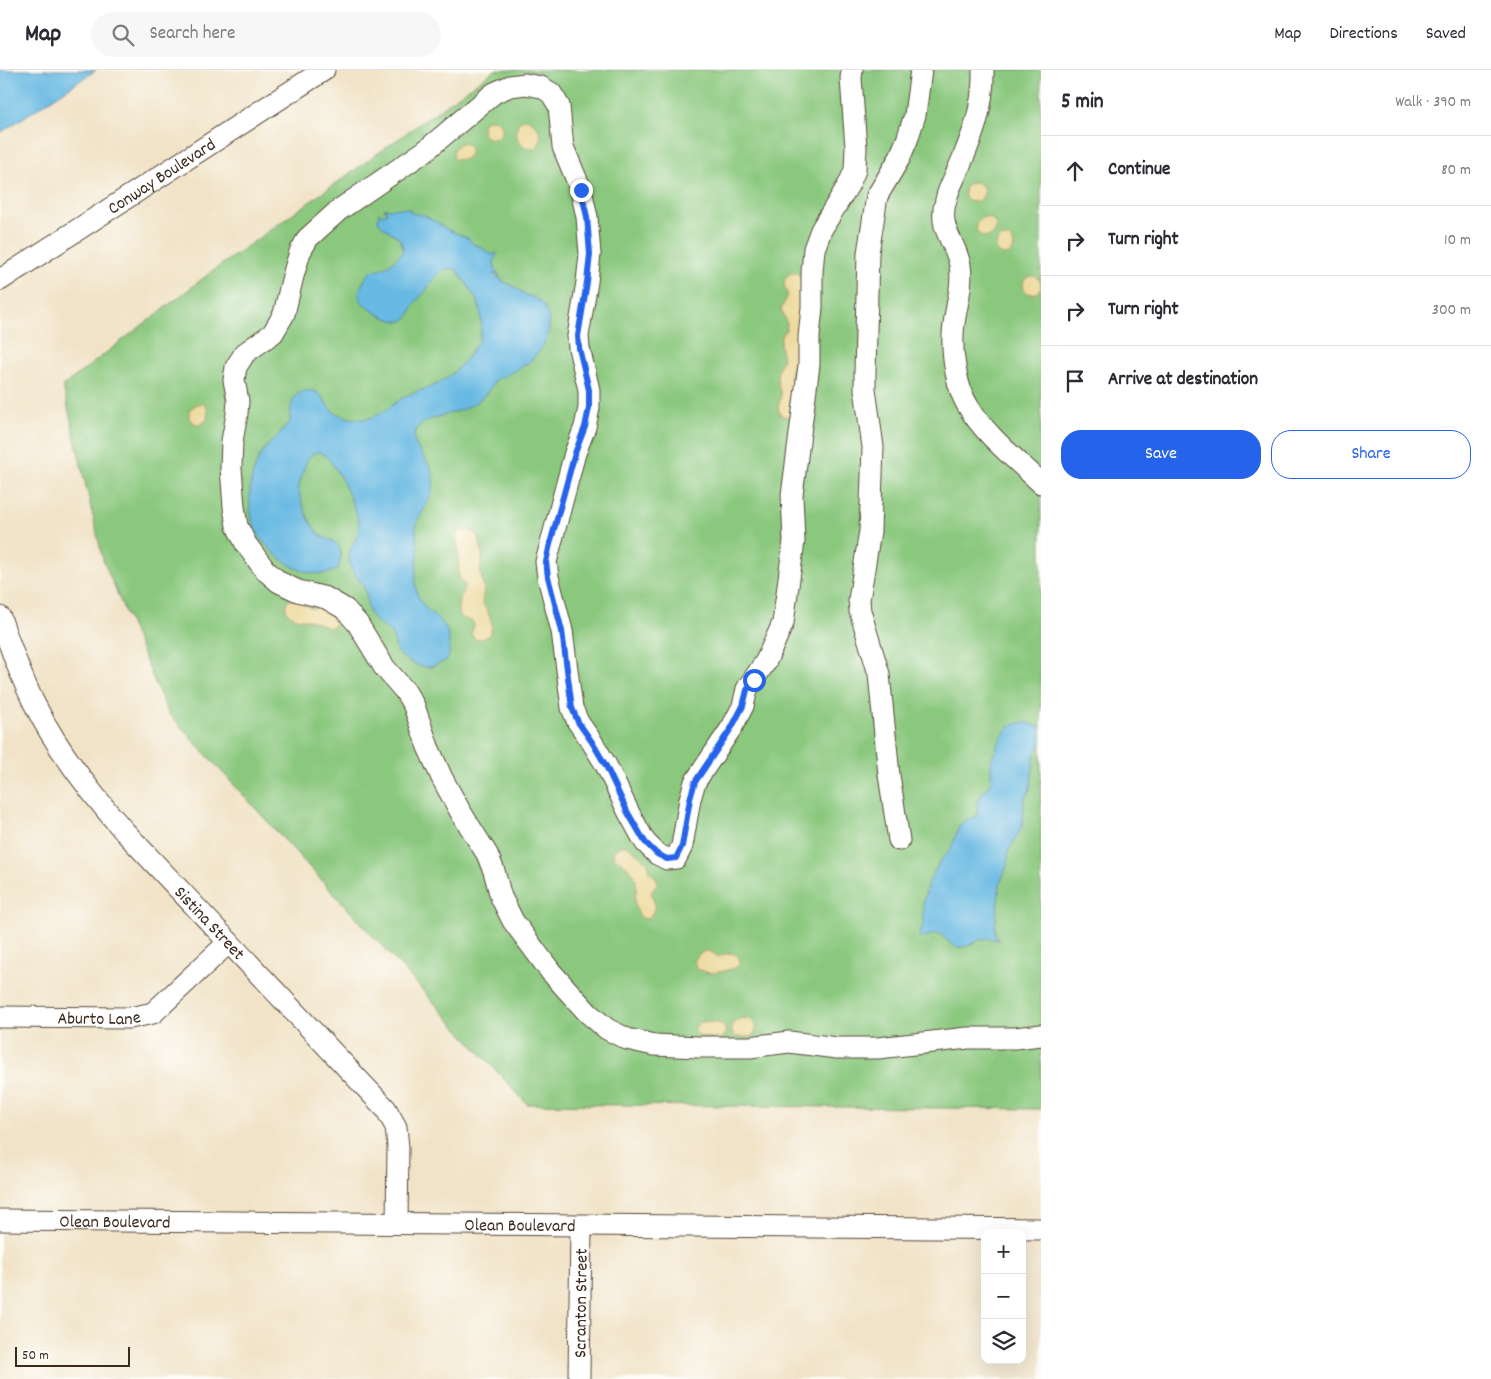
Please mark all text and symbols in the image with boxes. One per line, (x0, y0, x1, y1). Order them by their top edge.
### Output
search box (91, 12, 441, 57)
text: Map (25, 18, 61, 52)
icon: search (109, 21, 137, 49)
text: Search here (149, 21, 235, 48)
text: Map (1274, 22, 1301, 47)
text: Directions (1329, 22, 1398, 47)
text: Saved (1426, 22, 1466, 47)
text: 5 min (1061, 88, 1104, 118)
text: Walk · 390 m (1395, 91, 1471, 114)
street label: Conway Boulevard (103, 133, 221, 222)
icon: ahead (1061, 157, 1089, 185)
text: Continue (1108, 157, 1170, 184)
text: 80 m (1441, 159, 1471, 182)
route end (570, 179, 593, 202)
icon: right (1061, 227, 1089, 255)
text: Turn right (1108, 227, 1179, 254)
text: 10 m (1444, 229, 1471, 252)
icon: right (1061, 297, 1089, 325)
text: Turn right (1108, 297, 1179, 324)
text: 300 m (1432, 299, 1471, 322)
icon: arrive (1061, 367, 1089, 395)
text: Arrive at destination (1108, 367, 1258, 394)
button: Save (1061, 430, 1261, 479)
button: Share (1271, 430, 1471, 479)
route start (743, 669, 766, 692)
street label: Sistina Street (167, 881, 250, 967)
street label: Aburto Lane (57, 1006, 143, 1033)
street label: Olean Boulevard (59, 1211, 171, 1236)
street label: Olean Boulevard (464, 1214, 576, 1240)
map controls (981, 1229, 1026, 1364)
button: + (981, 1229, 1026, 1274)
street label: Scranton Street (569, 1248, 596, 1358)
button: − (981, 1274, 1026, 1319)
button: layers (981, 1319, 1026, 1364)
scale bar (15, 1344, 130, 1367)
text: 50 m (22, 1346, 49, 1366)

